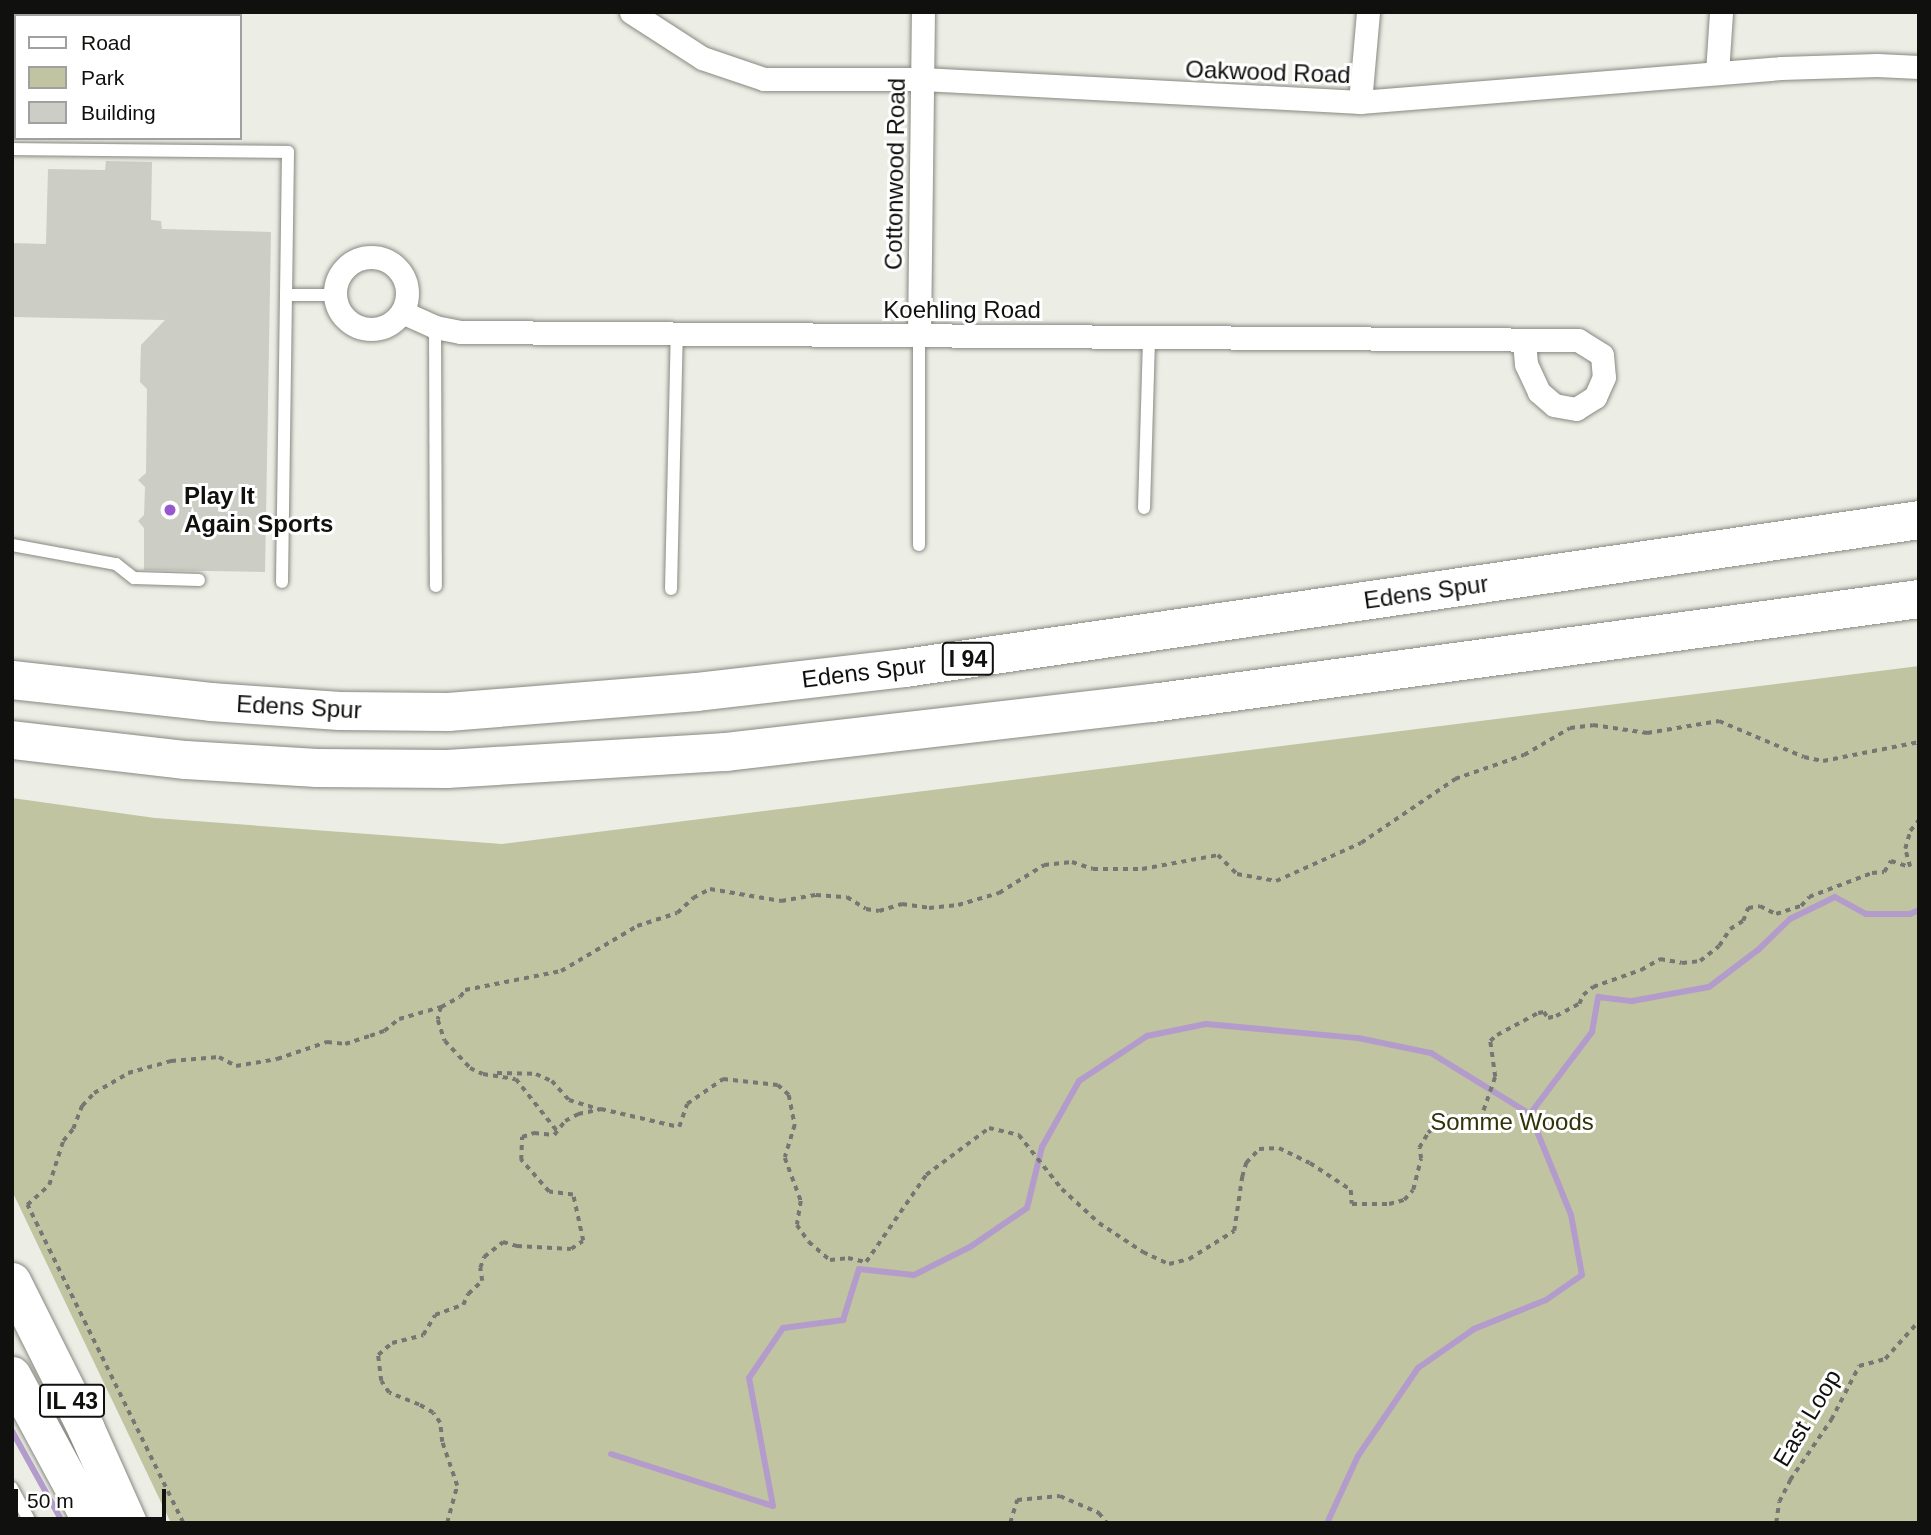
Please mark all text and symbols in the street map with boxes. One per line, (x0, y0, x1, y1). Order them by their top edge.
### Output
legend (14, 14, 242, 140)
text: Road (81, 31, 131, 54)
street label: Oakwood Road (1185, 55, 1351, 89)
text: Park (81, 66, 124, 89)
street label: Cottonwood Road (879, 78, 911, 270)
text: Building (81, 101, 156, 124)
street label: Koehling Road (883, 296, 1041, 324)
place label: Play It Again Sports (184, 482, 333, 538)
marker: Play It Again Sports (162, 502, 178, 518)
street label: Edens Spur (1362, 569, 1490, 615)
road number: I 94 (942, 639, 994, 678)
street label: Edens Spur (800, 650, 928, 694)
street label: Edens Spur (236, 689, 362, 725)
park label: Somme Woods (1430, 1108, 1594, 1136)
street label: East Loop (1767, 1364, 1847, 1472)
road number: IL 43 (39, 1382, 105, 1420)
scale bar (18, 1476, 170, 1520)
text: 50 m (27, 1489, 74, 1512)

